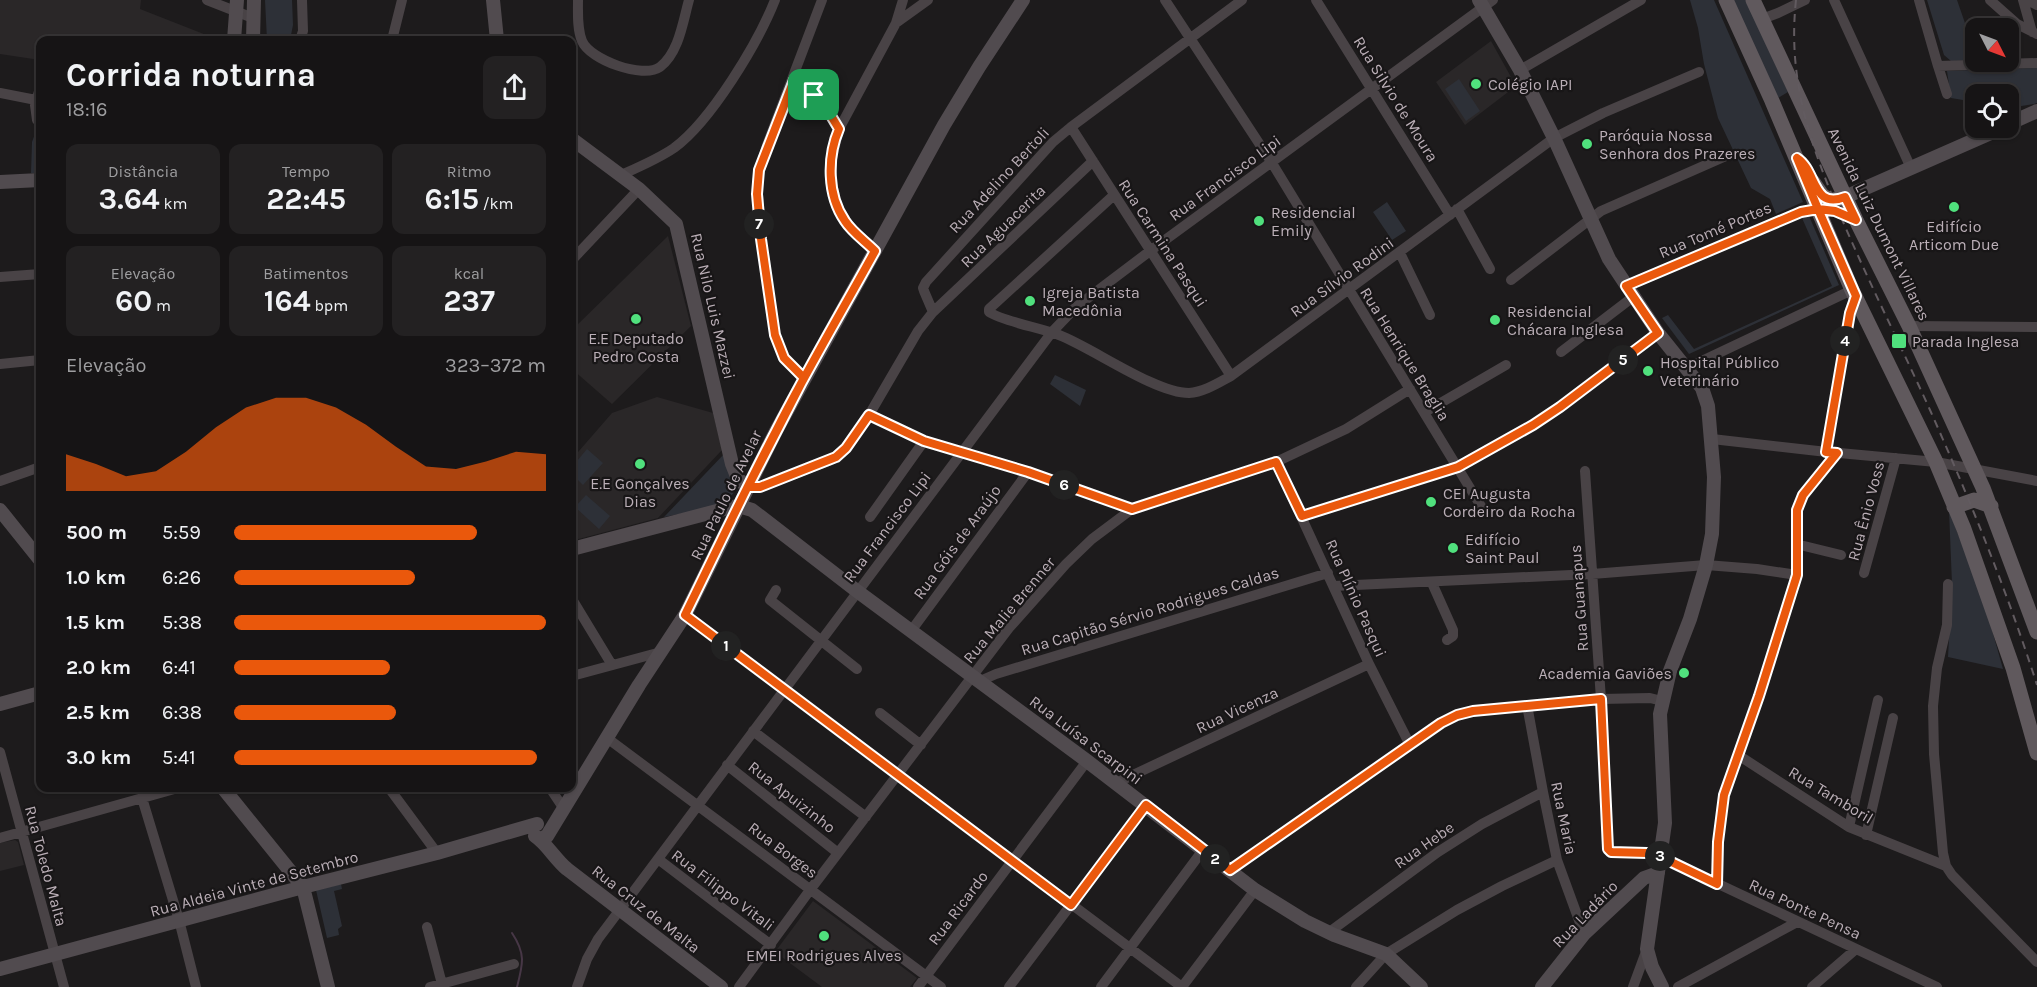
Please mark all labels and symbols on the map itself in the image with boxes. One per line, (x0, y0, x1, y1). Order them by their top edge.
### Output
north arrow (1965, 18, 2019, 72)
street label: Rua Silvio de Moura (1350, 33, 1442, 165)
pin (788, 69, 839, 120)
place label: Colégio IAPI (1488, 75, 1573, 94)
marker: Colégio IAPI (1469, 77, 1483, 91)
street label: Rua Adelino Bertoli (945, 123, 1053, 237)
street label: Avenida Luiz Dumont Villares (1824, 124, 1934, 324)
place label: Paróquia Nossa Senhora dos Prazeres (1599, 126, 1755, 163)
street label: Rua Francisco Lipi (1165, 131, 1285, 225)
marker: Paróquia Nossa Senhora dos Prazeres (1580, 137, 1594, 151)
street label: Rua Carmina Pasqui (1115, 176, 1211, 310)
street label: Rua Aguacerita (957, 181, 1049, 271)
street label: Rua Tomé Portes (1656, 198, 1774, 262)
marker: Edifício Articom Due (1947, 200, 1961, 214)
place label: Residencial Emily (1271, 203, 1356, 240)
pin: 7 (744, 209, 774, 239)
marker: Residencial Emily (1252, 214, 1266, 228)
place label: Edifício Articom Due (1909, 217, 1999, 254)
street label: Rua Nilo Luis Mazzei (687, 231, 739, 381)
street label: Rua Sílvio Rodini (1286, 233, 1398, 321)
place label: Igreja Batista Macedônia (1042, 283, 1140, 320)
street label: Rua Henrique Braglia (1356, 284, 1454, 424)
marker: Igreja Batista Macedônia (1023, 294, 1037, 308)
place label: Residencial Chácara Inglesa (1507, 302, 1624, 339)
marker: E.E Deputado Pedro Costa (629, 312, 643, 326)
marker: Residencial Chácara Inglesa (1488, 313, 1502, 327)
pin: 4 (1830, 326, 1860, 356)
place label: E.E Deputado Pedro Costa (588, 329, 684, 366)
marker: Parada Inglesa (1890, 332, 1908, 350)
place label: Parada Inglesa (1912, 332, 2019, 351)
pin: 5 (1608, 345, 1638, 375)
place label: Hospital Público Veterinário (1660, 353, 1779, 390)
marker: Hospital Público Veterinário (1641, 364, 1655, 378)
street label: Rua Paulo de Avelar (686, 427, 766, 563)
marker: E.E Gonçalves Dias (633, 457, 647, 471)
street label: Rua Ênio Voss (1844, 459, 1888, 563)
street label: Rua Francisco Lipi (839, 468, 935, 586)
pin: 6 (1049, 470, 1079, 500)
place label: E.E Gonçalves Dias (590, 474, 690, 511)
street label: Rua Góis de Araújo (909, 481, 1005, 603)
place label: CEI Augusta Cordeiro da Rocha (1443, 484, 1575, 521)
marker: CEI Augusta Cordeiro da Rocha (1424, 495, 1438, 509)
place label: Edifício Saint Paul (1465, 530, 1540, 567)
street label: Rua Plínio Pasqui (1321, 536, 1391, 660)
marker: Edifício Saint Paul (1446, 541, 1460, 555)
street label: Rua Guanapus (1566, 544, 1592, 652)
street label: Rua Malie Brenner (959, 553, 1059, 667)
street label: Rua Capitão Sérvio Rodrigues Caldas (1019, 563, 1281, 659)
pin: 1 (711, 631, 741, 661)
place label: Academia Gaviões (1538, 664, 1672, 683)
marker: Academia Gaviões (1677, 666, 1691, 680)
street label: Rua Vicenza (1193, 683, 1281, 737)
street label: Rua Luísa Scarpini (1026, 691, 1146, 789)
street label: Rua Apuizinho (745, 757, 839, 837)
street label: Rua Tamboril (1785, 762, 1877, 828)
street label: Rua Maria (1547, 780, 1581, 856)
street label: Rua Toledo Malta (21, 804, 71, 928)
street label: Rua Borges (745, 818, 821, 882)
street label: Rua Hebe (1390, 818, 1458, 872)
pin: 3 (1645, 841, 1675, 871)
pin: 2 (1200, 844, 1230, 874)
street label: Rua Filippo Vitali (668, 845, 778, 935)
street label: Rua Aldeia Vinte de Setembro (148, 847, 360, 921)
street label: Rua Cruz de Malta (588, 861, 704, 957)
street label: Rua Ricardo (924, 867, 992, 949)
street label: Rua Ponte Pensa (1746, 875, 1864, 943)
street label: Rua Ladário (1548, 876, 1622, 952)
marker: EMEI Rodrigues Alves (817, 929, 831, 943)
place label: EMEI Rodrigues Alves (746, 946, 902, 965)

